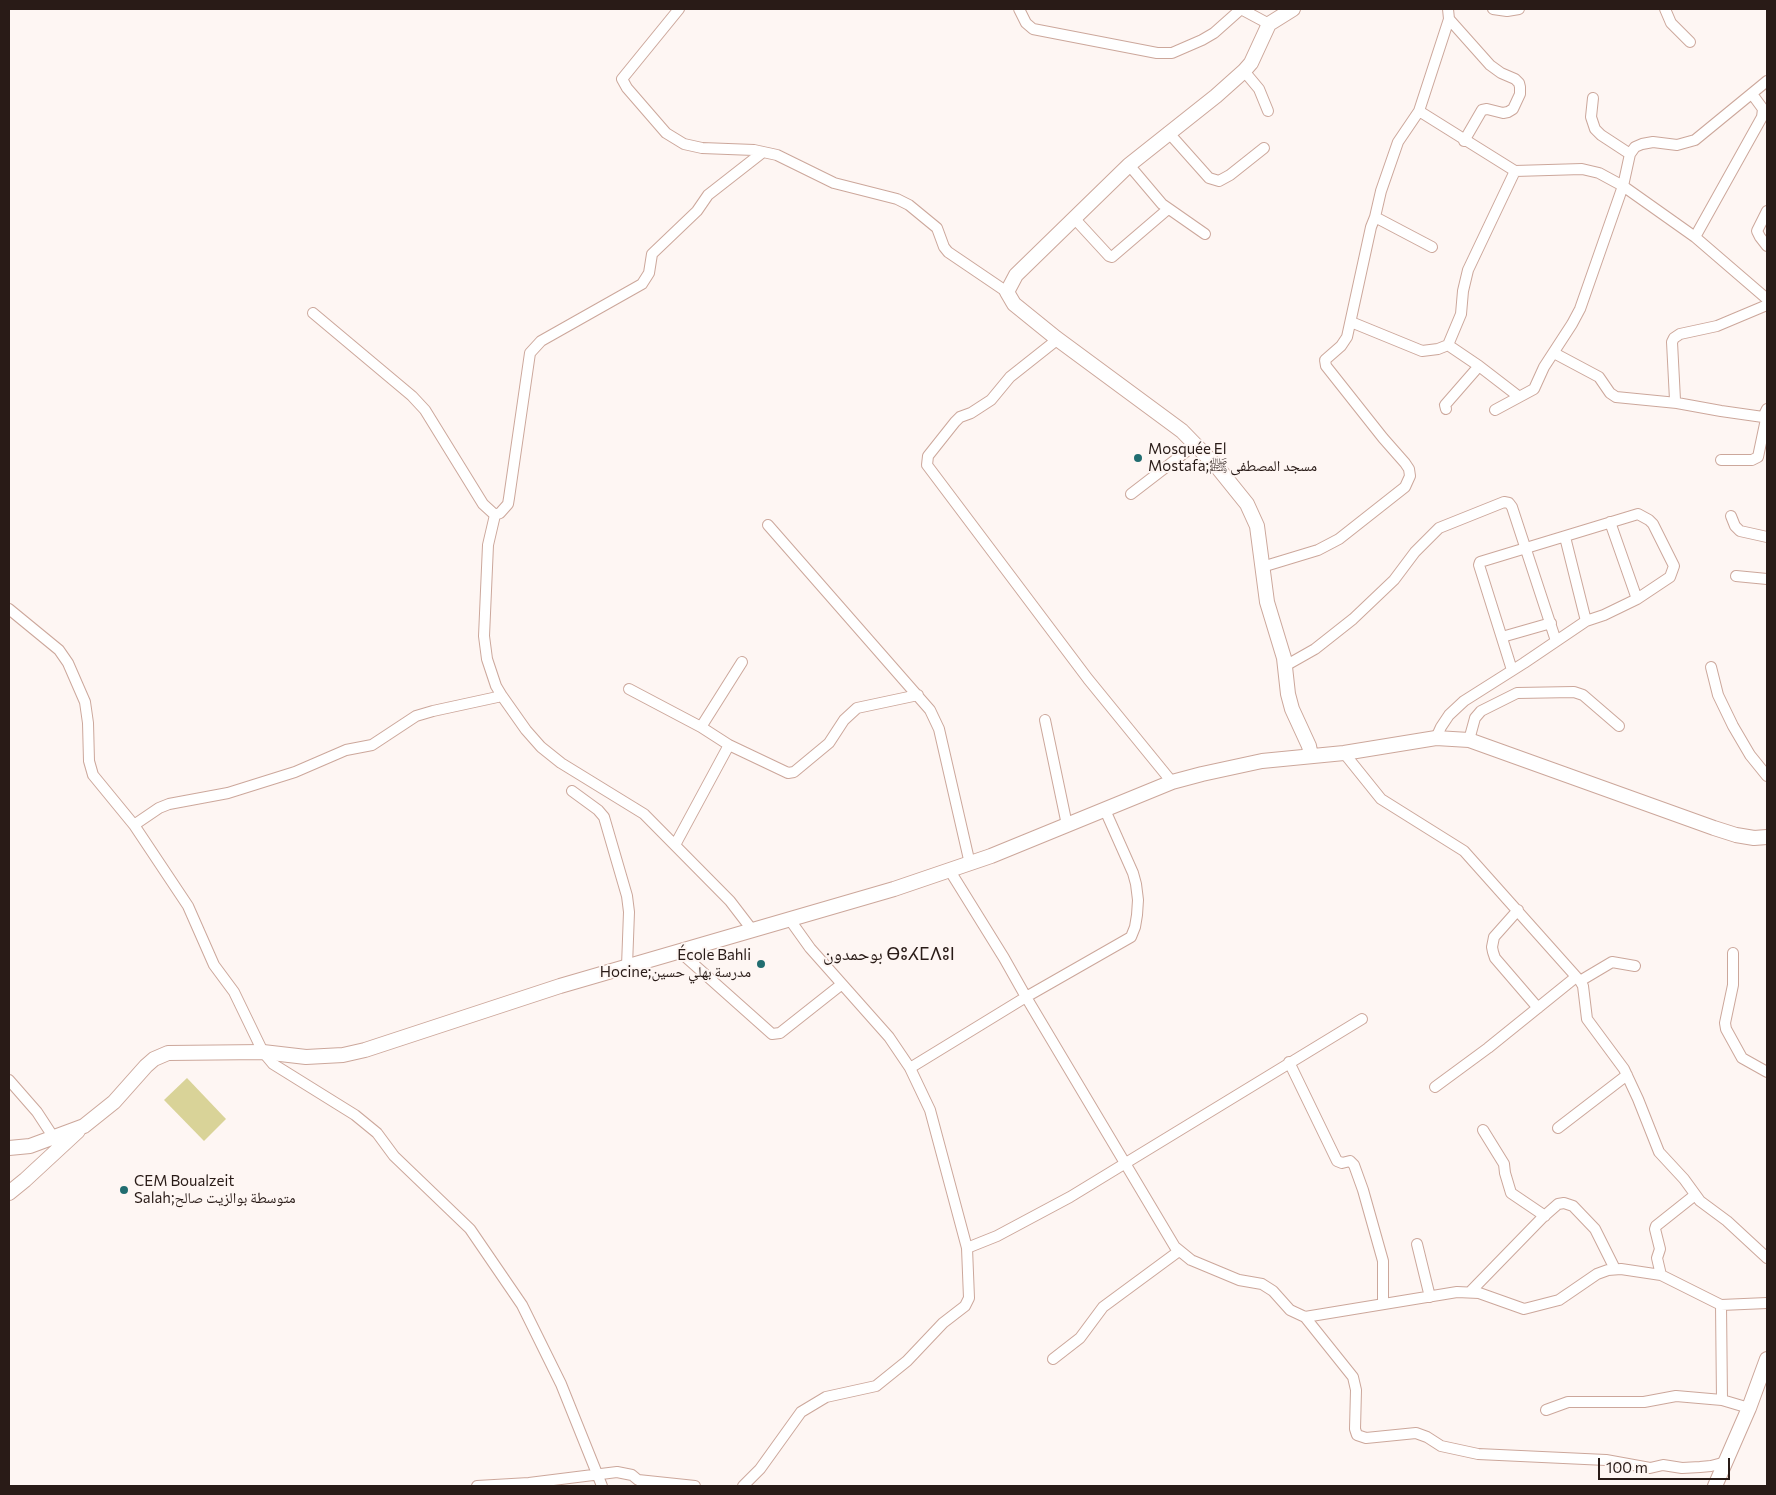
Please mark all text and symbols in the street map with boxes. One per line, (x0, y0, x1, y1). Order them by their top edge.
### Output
place label: Mosquée El Mostafa;مسجد المصطفى ﷺ (1148, 440, 1317, 475)
marker: Mosquée El Mostafa;مسجد المصطفى ﷺ (1132, 452, 1144, 464)
district label: بوحمدون ⴱⵓⵃⵎⴷⵓⵏ (823, 943, 955, 965)
place label: École Bahli Hocine;مدرسة بهلي حسين (600, 946, 751, 981)
marker: École Bahli Hocine;مدرسة بهلي حسين (755, 958, 767, 970)
place label: CEM Boualzeit Salah;متوسطة بوالزيت صالح (134, 1172, 296, 1207)
marker: CEM Boualzeit Salah;متوسطة بوالزيت صالح (118, 1184, 130, 1196)
scale bar (1601, 1448, 1734, 1480)
text: 100 m (1606, 1458, 1648, 1476)

